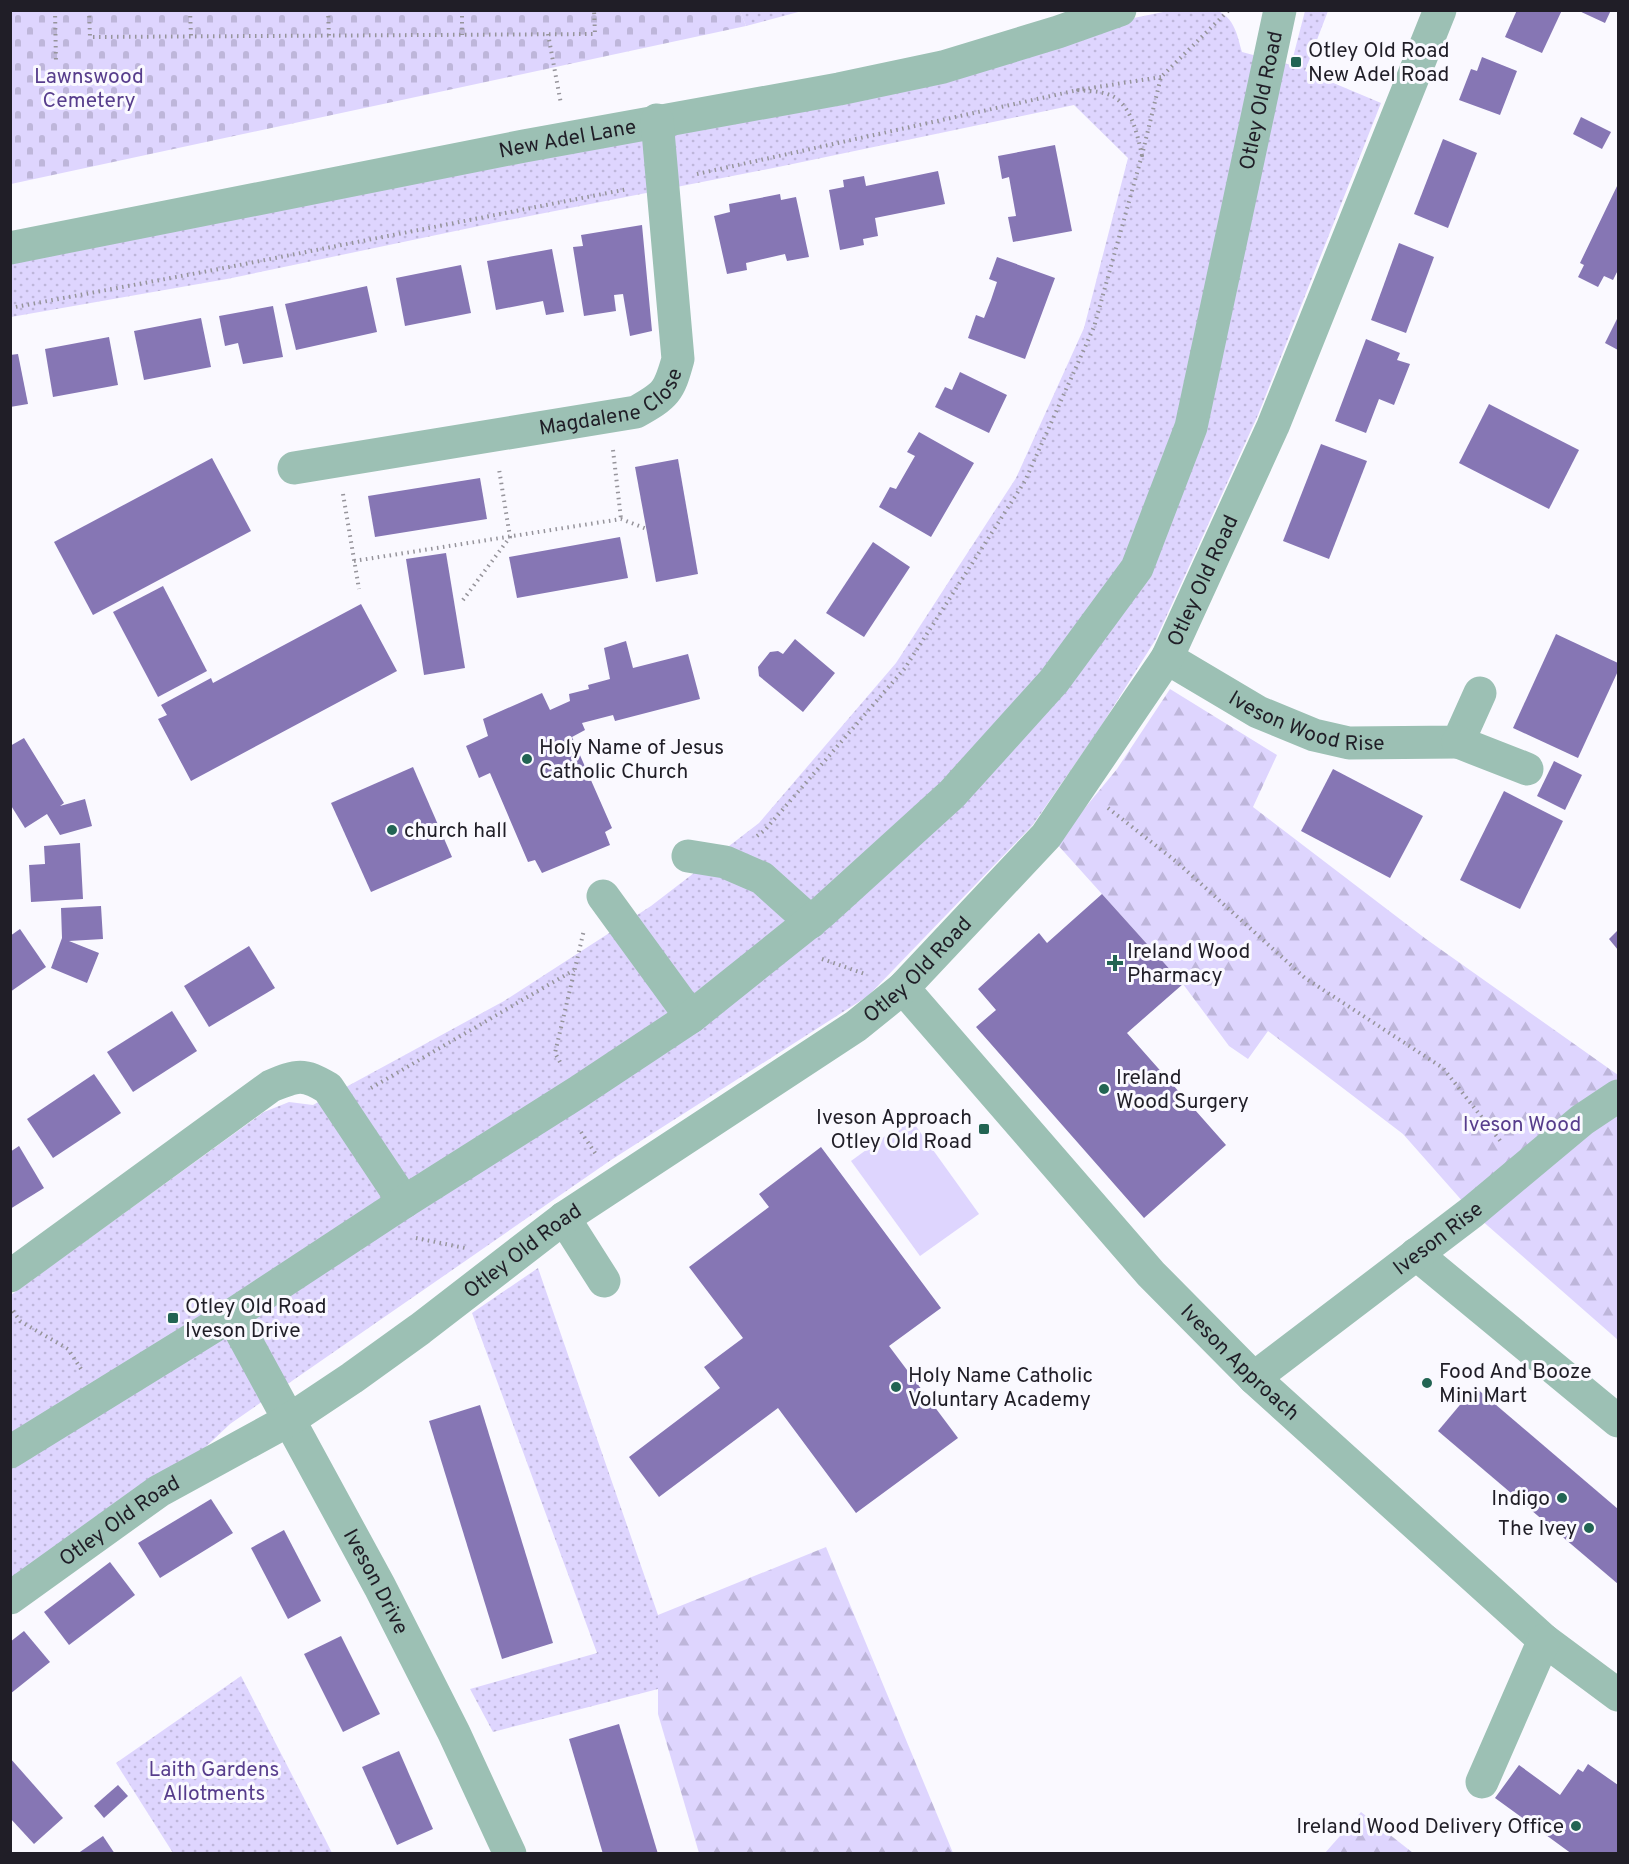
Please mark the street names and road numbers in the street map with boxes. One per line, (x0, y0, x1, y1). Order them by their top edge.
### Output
street label: Otley Old Road (1234, 29, 1290, 173)
street label: New Adel Lane (496, 114, 638, 166)
street label: Magdalene Close (537, 365, 690, 443)
street label: Otley Old Road (1162, 511, 1245, 651)
street label: Iveson Wood Rise (1223, 686, 1385, 758)
street label: Otley Old Road (858, 911, 978, 1030)
street label: Iveson Rise (1388, 1196, 1489, 1282)
street label: Otley Old Road (459, 1198, 587, 1305)
street label: Iveson Approach (1174, 1299, 1304, 1427)
street label: Otley Old Road (54, 1470, 185, 1573)
street label: Iveson Drive (336, 1525, 414, 1639)

